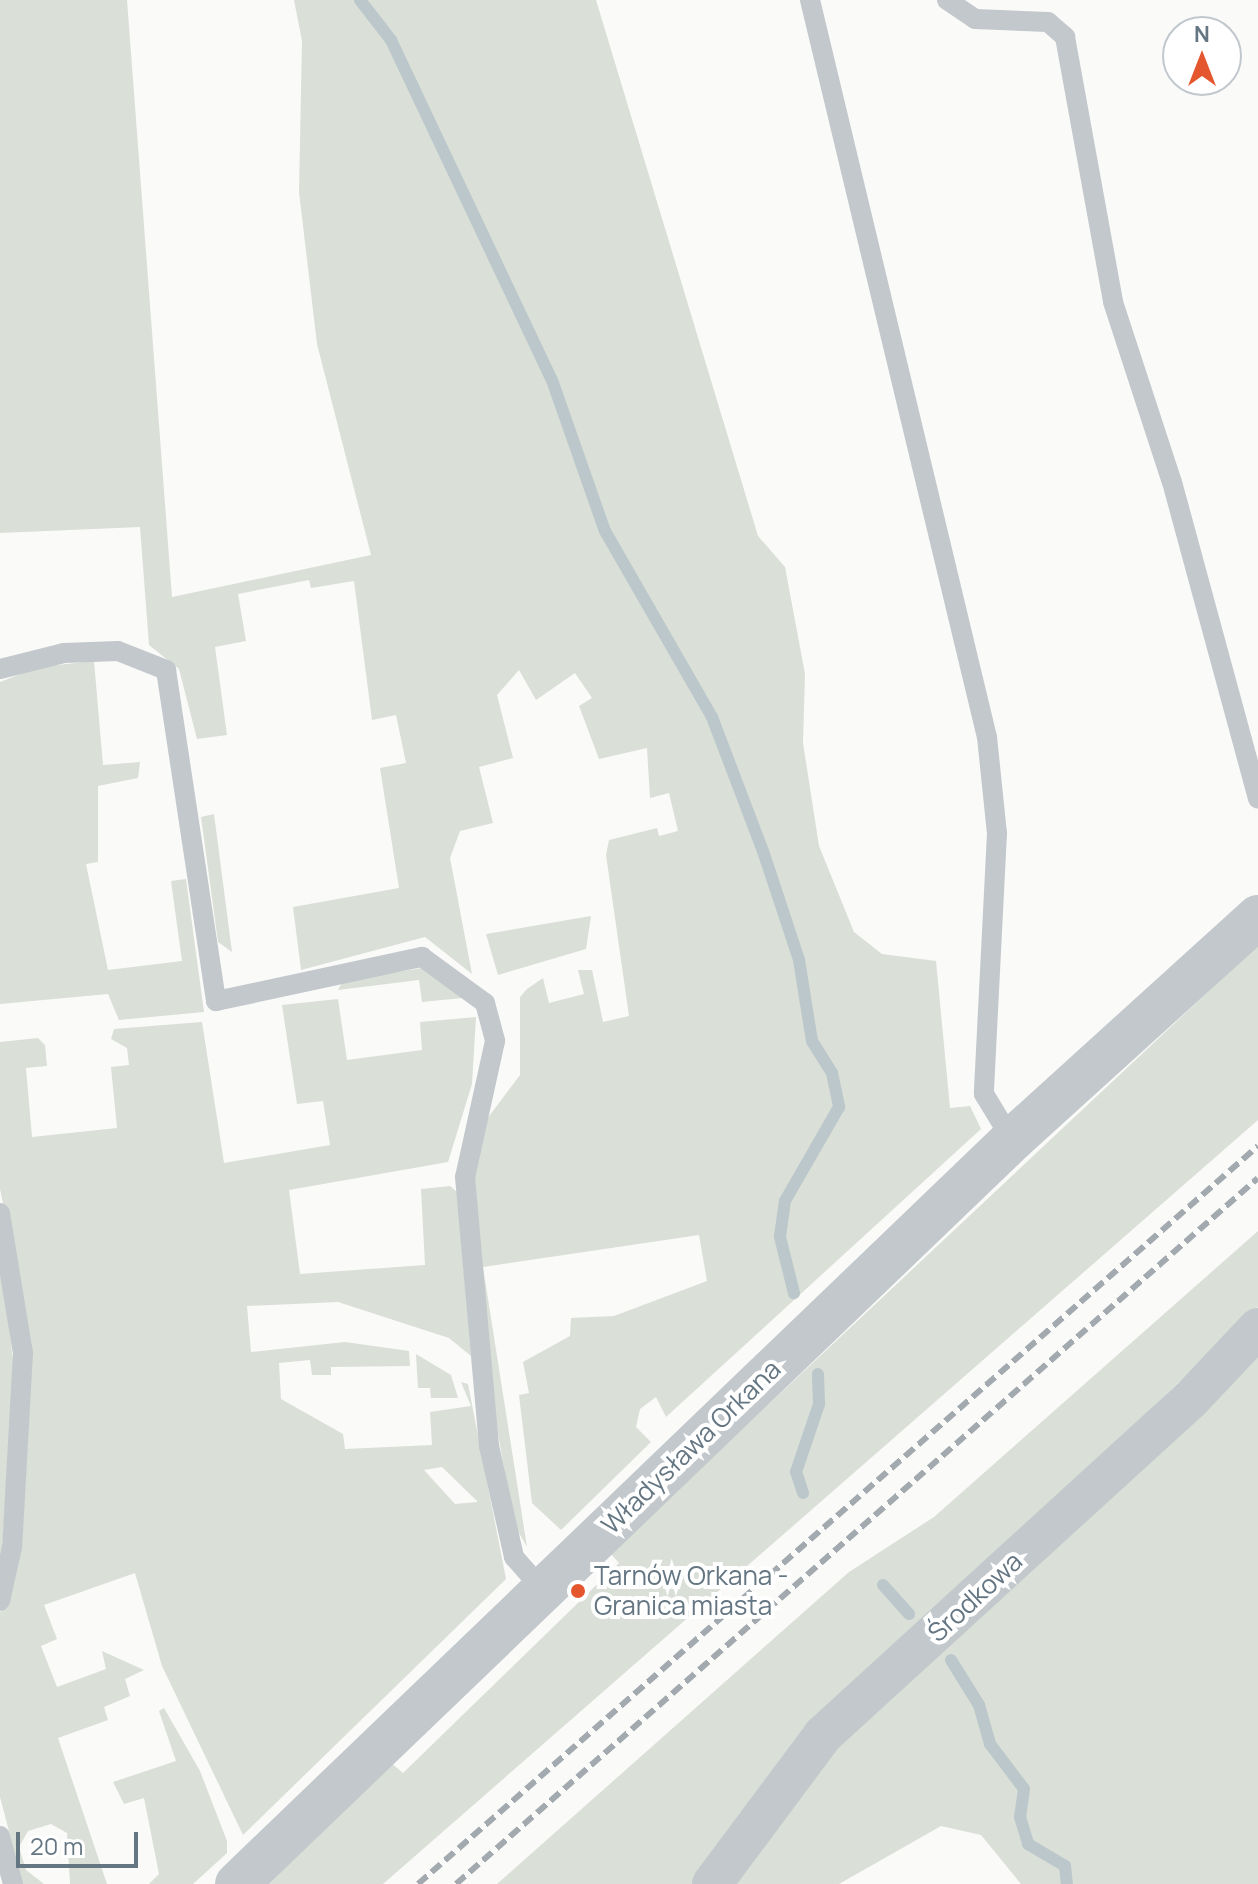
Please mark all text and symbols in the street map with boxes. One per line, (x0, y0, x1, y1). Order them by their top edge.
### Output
north arrow (1162, 16, 1242, 96)
text: N (1194, 19, 1210, 49)
street label: Władysława Orkana (595, 1354, 787, 1540)
street label: Środkowa (922, 1546, 1028, 1648)
place label: Tarnów Orkana - Granica miasta (594, 1560, 788, 1622)
marker: Tarnów Orkana - Granica miasta (569, 1582, 587, 1600)
scale bar (20, 1816, 142, 1866)
text: 20 m (30, 1829, 83, 1862)

